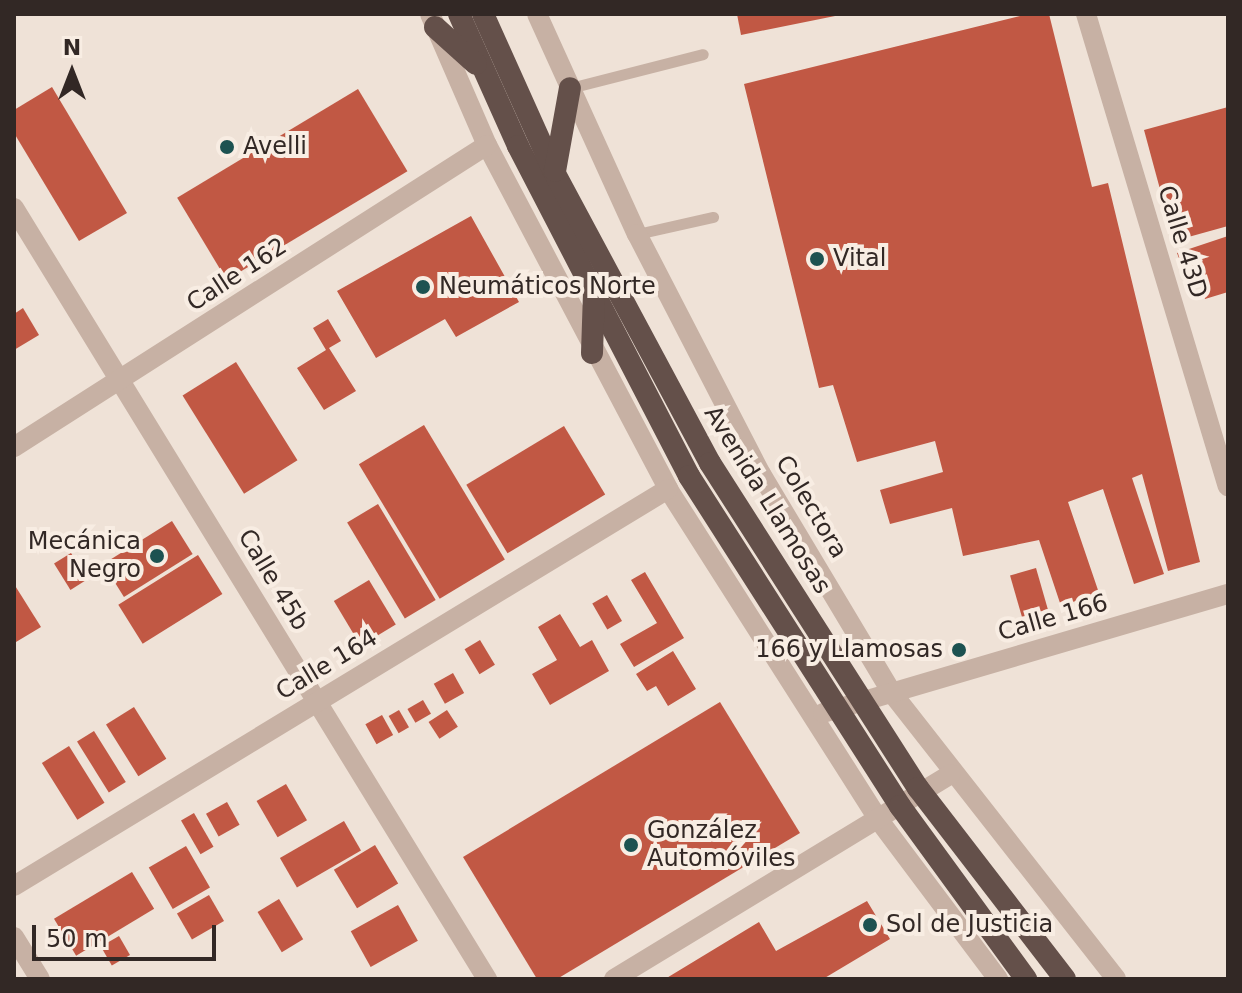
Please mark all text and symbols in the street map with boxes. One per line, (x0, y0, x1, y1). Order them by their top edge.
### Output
north arrow (32, 32, 112, 112)
text: N (63, 35, 81, 60)
place label: Avelli (243, 133, 307, 161)
marker: Avelli (218, 138, 236, 156)
street label: Calle 43D (1151, 182, 1213, 302)
street label: Calle 162 (182, 232, 292, 318)
place label: Vital (833, 245, 886, 273)
marker: Vital (808, 250, 826, 268)
place label: Neumáticos Norte (439, 273, 656, 301)
marker: Neumáticos Norte (414, 278, 432, 296)
street label: Avenida Llamosas (698, 401, 836, 599)
street label: Colectora (769, 450, 853, 564)
street label: Calle 45b (232, 524, 314, 636)
place label: Mecánica Negro (28, 528, 141, 584)
marker: Mecánica Negro (148, 547, 166, 565)
street label: Calle 166 (995, 589, 1111, 647)
street label: Calle 164 (271, 624, 383, 706)
place label: 166 y Llamosas (755, 636, 943, 664)
marker: 166 y Llamosas (950, 641, 968, 659)
place label: González Automóviles (647, 817, 796, 873)
marker: González Automóviles (622, 836, 640, 854)
scale bar (36, 909, 220, 959)
place label: Sol de Justicia (886, 911, 1053, 939)
marker: Sol de Justicia (861, 916, 879, 934)
text: 50 m (46, 925, 108, 953)

